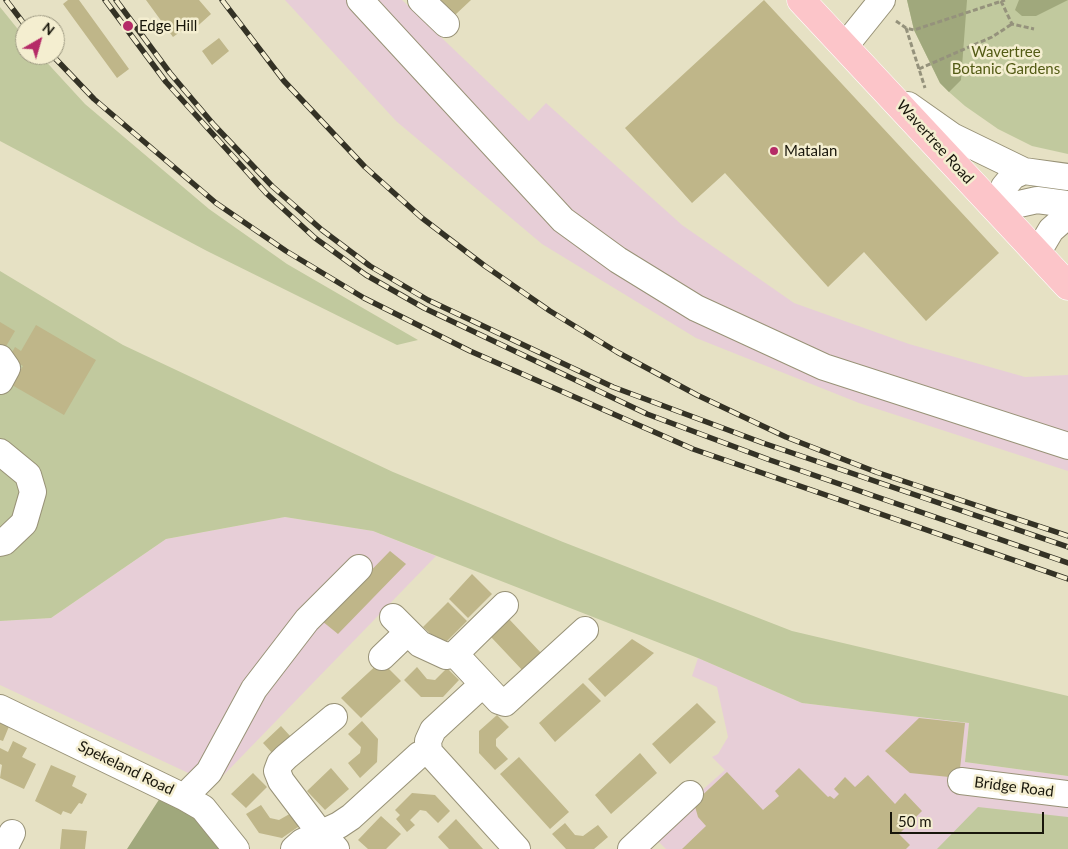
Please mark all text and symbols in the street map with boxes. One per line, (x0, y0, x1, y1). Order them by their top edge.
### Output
north arrow (15, 15, 65, 65)
place label: Edge Hill (139, 17, 197, 35)
text: N (39, 19, 58, 39)
marker: Edge Hill (121, 19, 135, 33)
park label: Wavertree Botanic Gardens (952, 43, 1060, 78)
street label: Wavertree Road (893, 96, 977, 188)
place label: Matalan (784, 142, 837, 160)
marker: Matalan (768, 145, 780, 157)
street label: Spekeland Road (75, 737, 177, 799)
street label: Bridge Road (973, 773, 1055, 801)
scale bar (893, 802, 1047, 834)
text: 50 m (898, 812, 932, 830)

